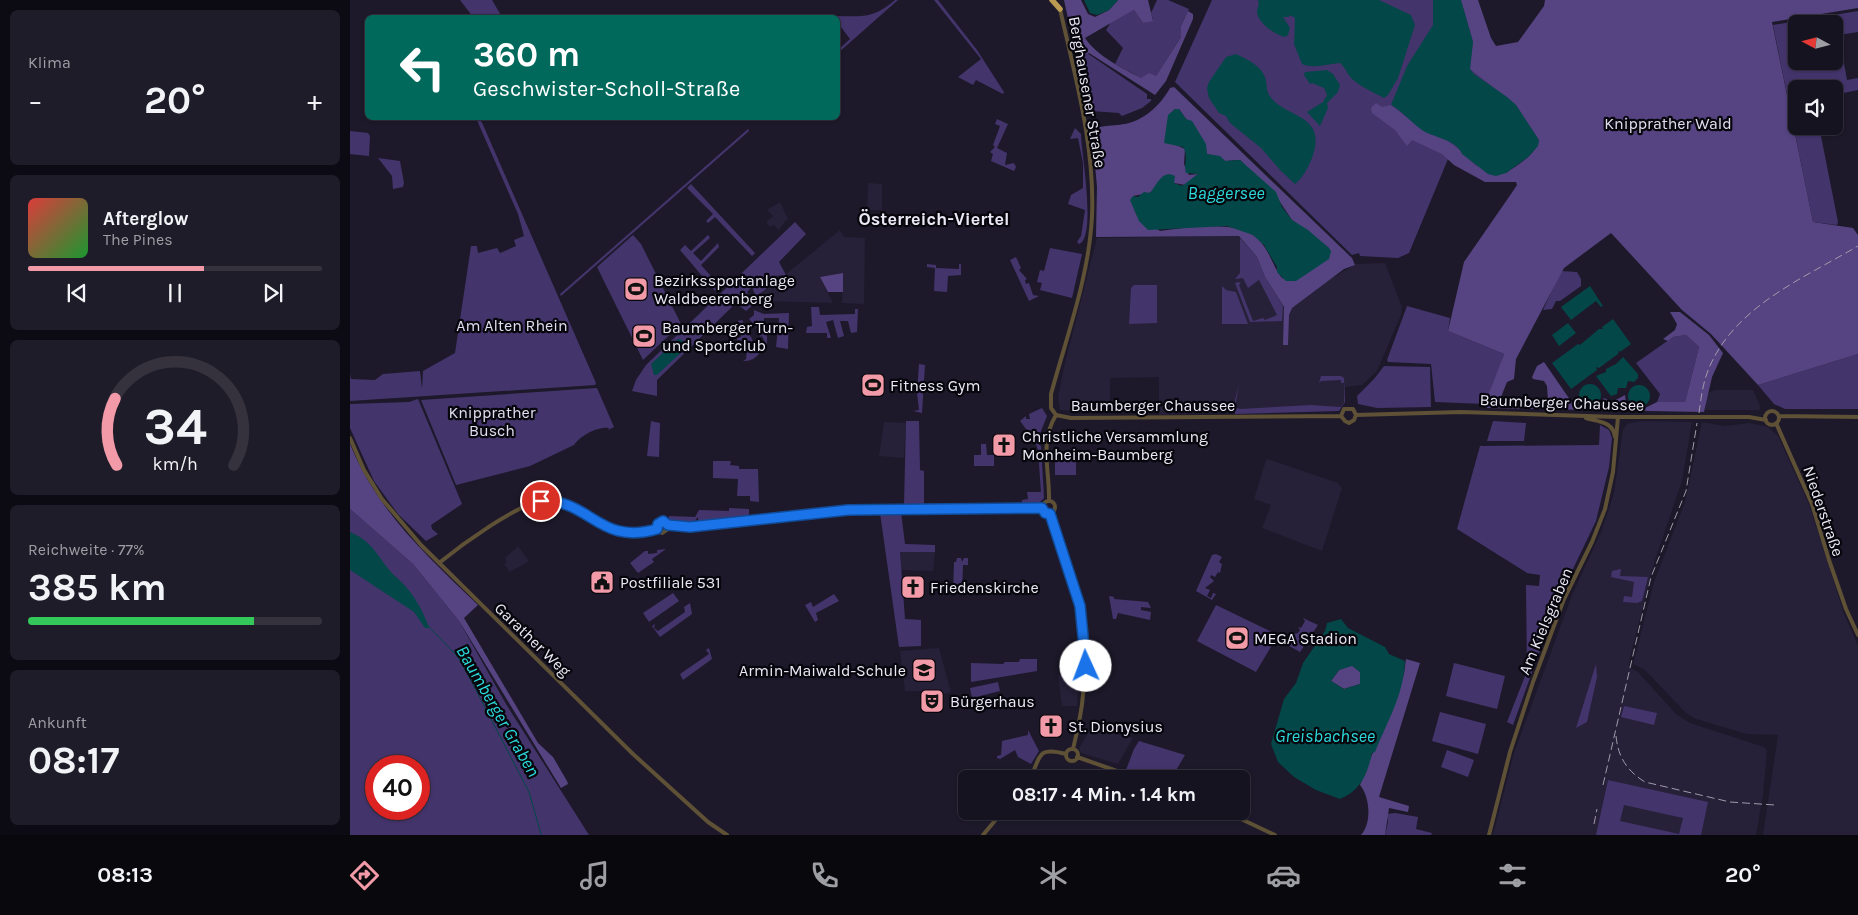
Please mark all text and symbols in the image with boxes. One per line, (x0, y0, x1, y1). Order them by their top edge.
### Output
street label: Berghausener Straße (1065, 15, 1110, 169)
north arrow (1788, 15, 1842, 70)
map controls (1788, 15, 1843, 135)
text: 360 m (473, 34, 580, 75)
icon: left (390, 35, 455, 100)
text: Klima (28, 53, 71, 72)
text: Geschwister-Scholl-Straße (473, 76, 740, 102)
text: 20° (144, 78, 206, 123)
button: sound (1788, 80, 1843, 135)
text: − (28, 84, 43, 117)
text: + (307, 84, 322, 117)
park label: Knipprather Wald (1604, 114, 1732, 133)
water label: Baggersee (1187, 182, 1265, 204)
text: Afterglow (103, 208, 189, 230)
district label: Österreich-Viertel (859, 208, 1009, 230)
text: The Pines (103, 230, 173, 249)
place label: Bezirkssportanlage Waldbeerenberg (654, 271, 795, 308)
sports icon: Bezirkssportanlage Waldbeerenberg (623, 276, 649, 302)
icon: previous (63, 279, 91, 307)
icon: pause (161, 279, 189, 307)
icon: next (259, 279, 287, 307)
park label: Am Alten Rhein (456, 316, 568, 335)
place label: Baumberger Turn- und Sportclub (662, 318, 793, 355)
sports icon: Baumberger Turn- und Sportclub (631, 323, 657, 349)
sports icon: Fitness Gym (860, 372, 886, 398)
place label: Fitness Gym (890, 376, 980, 395)
street label: Baumberger Chaussee (1479, 390, 1645, 415)
text: 34 (143, 396, 207, 457)
street label: Baumberger Chaussee (1071, 396, 1235, 415)
park label: Knipprather Busch (448, 403, 536, 440)
place label: Christliche Versammlung Monheim-Baumberg (1022, 427, 1208, 464)
church icon: Christliche Versammlung Monheim-Baumberg (991, 432, 1017, 458)
text: km/h (152, 454, 198, 475)
street label: Niederstraße (1799, 463, 1848, 559)
pin (520, 480, 562, 522)
icon: arrive (527, 487, 555, 515)
text: Reichweite · 77% (28, 540, 145, 559)
text: 385 km (28, 565, 166, 610)
street label: Am Kielsgraben (1514, 565, 1577, 678)
public building icon: Postfiliale 531 (589, 569, 615, 595)
place label: Postfiliale 531 (620, 573, 721, 592)
church icon: Friedenskirche (900, 574, 926, 600)
place label: Friedenskirche (930, 578, 1039, 597)
street label: Garather Weg (491, 598, 575, 680)
sports icon: MEGA Stadion (1224, 625, 1250, 651)
place label: MEGA Stadion (1254, 629, 1357, 648)
position arrow (1059, 639, 1111, 691)
water label: Baumberger Graben (451, 641, 545, 781)
school or university icon: Armin-Maiwald-Schule (911, 657, 937, 683)
place label: Armin-Maiwald-Schule (739, 661, 906, 680)
theatre icon: Bürgerhaus (919, 688, 945, 714)
place label: Bürgerhaus (950, 692, 1035, 711)
text: Ankunft (28, 713, 87, 732)
church icon: St. Dionysius (1038, 713, 1064, 739)
place label: St. Dionysius (1068, 717, 1163, 736)
water label: Greisbachsee (1275, 725, 1375, 747)
text: 08:17 (28, 738, 119, 783)
speed limit sign: 40 (365, 755, 430, 820)
text: 08:17 · 4 Min. · 1.4 km (1012, 784, 1196, 806)
icon: directions (347, 858, 382, 893)
icon: music (577, 858, 612, 893)
icon: phone (807, 858, 842, 893)
icon: climate (1036, 858, 1071, 893)
icon: car (1266, 858, 1301, 893)
icon: filters (1495, 858, 1530, 893)
text: 08:13 (97, 862, 153, 888)
text: 20° (1725, 862, 1761, 888)

